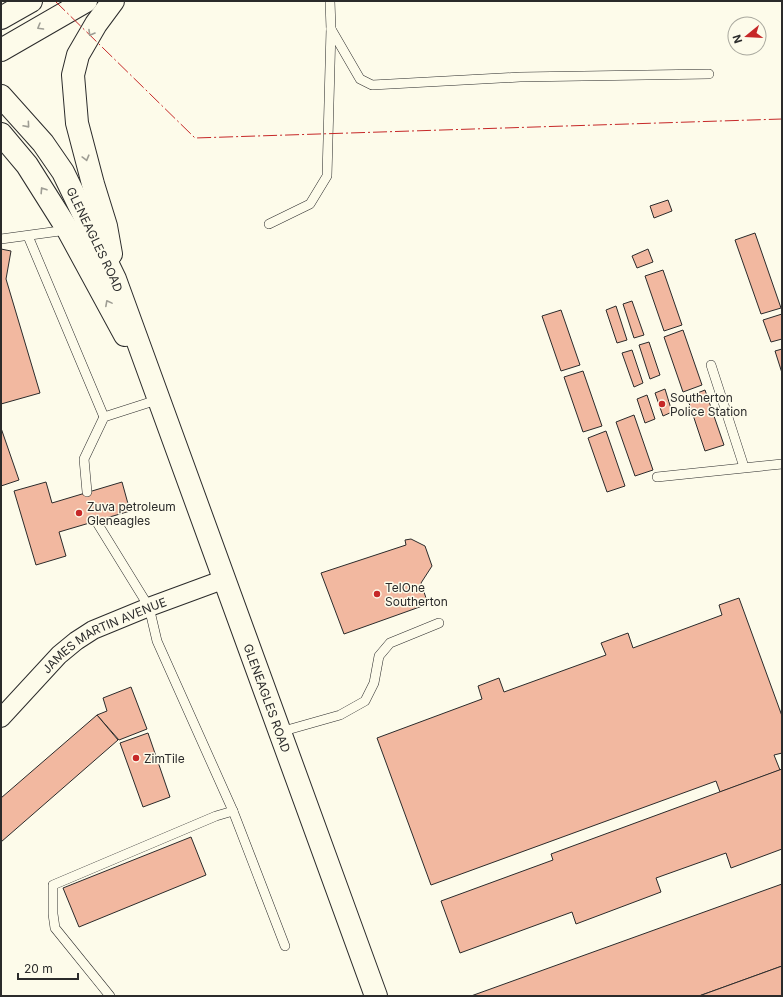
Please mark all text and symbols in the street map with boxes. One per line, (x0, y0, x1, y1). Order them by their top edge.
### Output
north arrow (727, 16, 767, 56)
one-way arrow (37, 23, 44, 30)
one-way arrow (89, 29, 96, 36)
text: N (730, 33, 745, 45)
one-way arrow (22, 120, 30, 128)
one-way arrow (81, 154, 90, 161)
street label: GLENEAGLES ROAD (64, 184, 127, 294)
one-way arrow (41, 188, 48, 195)
one-way arrow (105, 300, 112, 308)
place label: Southerton Police Station (670, 390, 747, 419)
marker: Southerton Police Station (657, 399, 667, 409)
place label: Zuva petroleum Gleneagles (87, 499, 176, 528)
marker: Zuva petroleum Gleneagles (74, 508, 84, 518)
place label: TelOne Southerton (385, 580, 448, 609)
marker: TelOne Southerton (372, 589, 382, 599)
street label: JAMES MARTIN AVENUE (39, 594, 168, 676)
street label: GLENEAGLES ROAD (241, 641, 294, 754)
place label: ZimTile (144, 751, 185, 766)
marker: ZimTile (131, 753, 141, 763)
scale bar (18, 955, 78, 981)
text: 20 m (24, 961, 53, 976)

